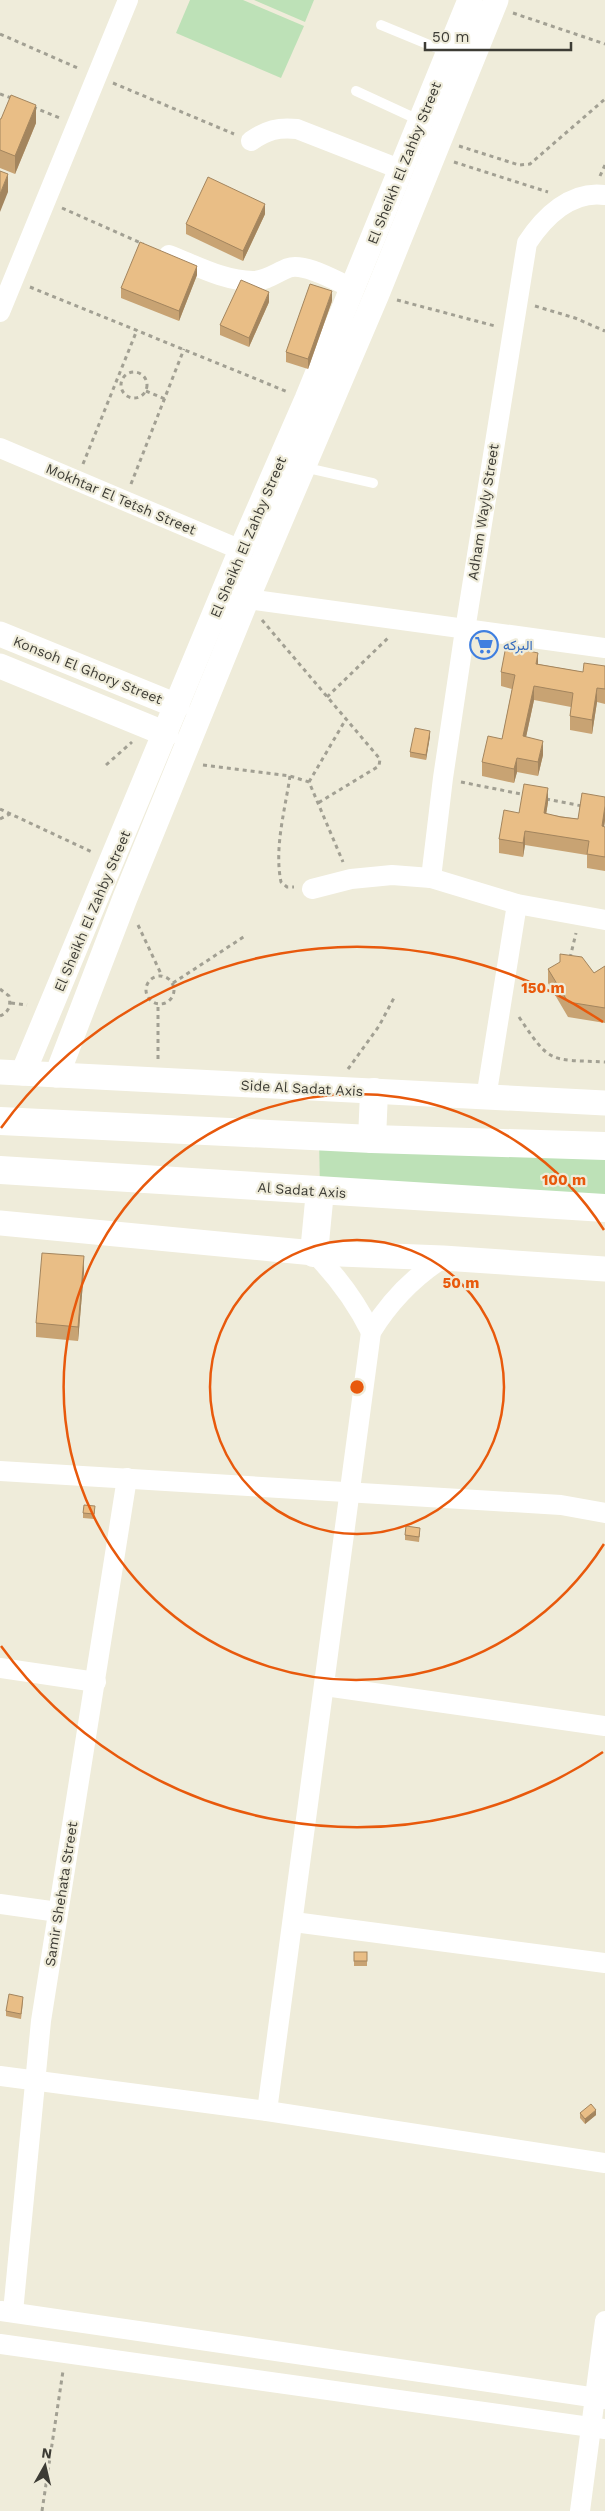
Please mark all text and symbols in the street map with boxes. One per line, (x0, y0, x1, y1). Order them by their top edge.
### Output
scale bar (425, 20, 571, 52)
text: 50 m (432, 28, 469, 46)
street label: El Sheikh El Zahby Street (364, 79, 444, 246)
street label: Adham Wayly Street (464, 443, 502, 581)
street label: El Sheikh El Zahby Street (207, 454, 289, 620)
street label: Mokhtar El Tetsh Street (44, 460, 199, 538)
supermarket icon: البركه (469, 630, 499, 660)
street label: Konsoh El Ghory Street (11, 633, 165, 707)
place label: البركه (503, 637, 533, 654)
street label: El Sheikh El Zahby Street (51, 828, 133, 994)
text: 150 m (521, 979, 565, 997)
street label: Side Al Sadat Axis (240, 1077, 364, 1099)
text: 100 m (542, 1171, 586, 1189)
street label: Al Sadat Axis (257, 1179, 347, 1201)
text: 50 m (443, 1274, 479, 1292)
centre of rings (348, 1378, 366, 1396)
street label: Samir Shehata Street (42, 1820, 80, 1968)
north arrow (20, 2441, 70, 2491)
text: N (41, 2444, 53, 2462)

